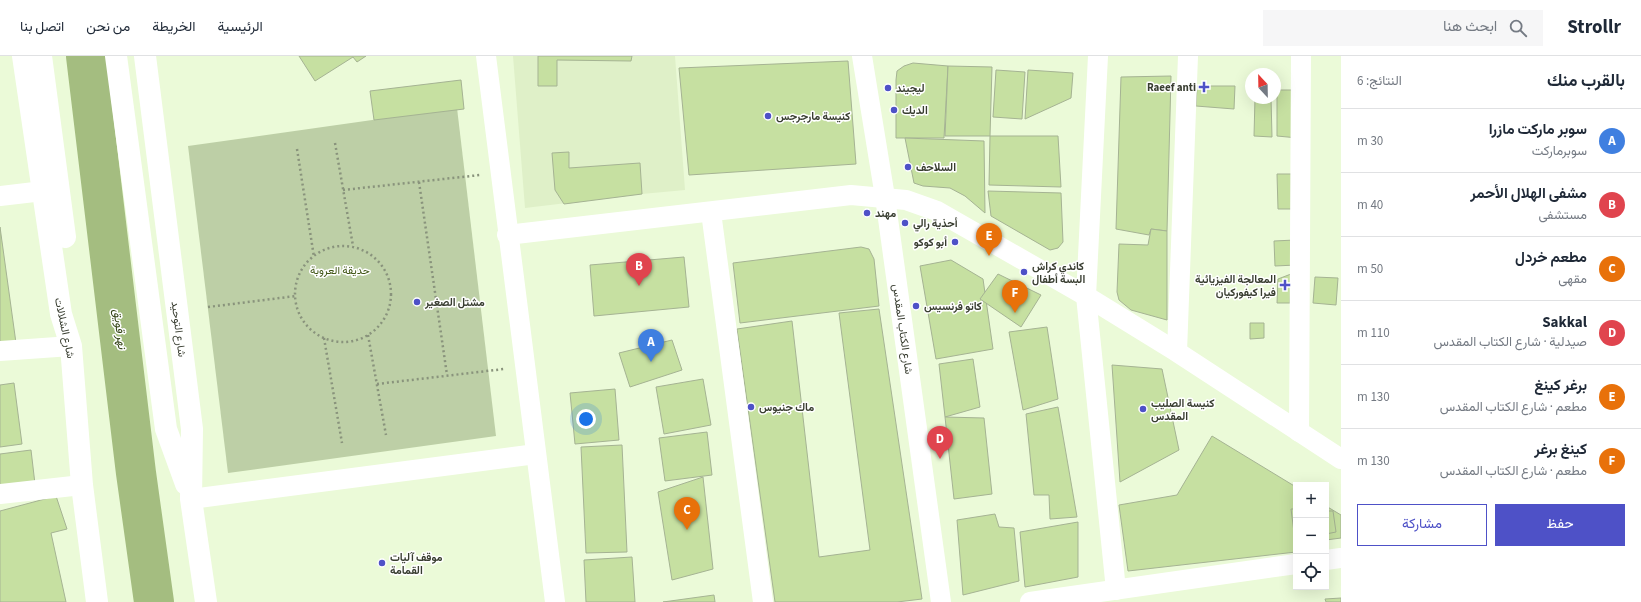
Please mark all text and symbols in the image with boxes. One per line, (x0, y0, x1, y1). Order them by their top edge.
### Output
search box (1263, 10, 1543, 46)
text: Strollr (1567, 14, 1621, 41)
text: ابحث هنا (1443, 16, 1497, 37)
text: اتصل بنا (20, 17, 64, 37)
text: من نحن (86, 17, 130, 37)
text: الخريطة (152, 17, 196, 37)
text: الرئيسية (218, 17, 263, 37)
icon: search (1507, 17, 1529, 39)
north arrow (1245, 68, 1281, 104)
text: بالقرب منك (1547, 69, 1625, 93)
text: النتائج: 6 (1357, 72, 1402, 90)
place label: Raeef anti (1147, 80, 1196, 95)
place label: ليجيند (896, 81, 924, 96)
marker: Raeef anti (1199, 82, 1209, 92)
marker: ليجيند (883, 83, 893, 93)
place label: الديك (902, 103, 928, 118)
marker: الديك (889, 105, 899, 115)
place label: كنيسة مارجرجس (776, 109, 850, 124)
marker: كنيسة مارجرجس (763, 111, 773, 121)
text: سوبر ماركت مازرا (1489, 119, 1587, 140)
text: 30 m (1357, 132, 1383, 150)
text: A (1608, 132, 1616, 150)
text: سوبرماركت (1532, 142, 1587, 160)
place label: السلاحف (916, 160, 956, 175)
marker: السلاحف (903, 162, 913, 172)
text: مشفى الهلال الأحمر (1470, 183, 1587, 204)
text: 40 m (1357, 196, 1383, 214)
text: B (1608, 196, 1616, 214)
place label: مهند (875, 206, 896, 221)
text: مستشفى (1539, 206, 1587, 224)
marker: مهند (862, 208, 872, 218)
place label: أحذية رالي (913, 216, 958, 232)
marker: أحذية رالي (900, 218, 910, 228)
pin: E (976, 223, 1002, 256)
place label: أبو كوكو (914, 235, 947, 250)
marker: أبو كوكو (950, 237, 960, 247)
text: مطعم خردل (1515, 247, 1587, 268)
pin: B (626, 253, 652, 286)
place label: كاندي كراش البسة أطفال (1032, 259, 1085, 287)
text: 50 m (1357, 260, 1383, 278)
text: C (1608, 260, 1616, 278)
park label: حديقة العروبة (310, 263, 370, 278)
marker: كاندي كراش البسة أطفال (1019, 267, 1029, 277)
text: مقهى (1558, 270, 1587, 288)
place label: المعالجة الفيزيائية فيرا كيفوركيان (1195, 272, 1276, 300)
marker: المعالجة الفيزيائية فيرا كيفوركيان (1279, 279, 1291, 291)
pin: F (1002, 280, 1028, 313)
street label: شارع الكتاب المقدس (889, 283, 916, 375)
place label: مشتل الصغير (424, 295, 485, 310)
street label: شارع الشلالات (51, 296, 78, 360)
marker: مشتل الصغير (412, 297, 422, 307)
place label: كاتو فرنسيس (924, 299, 982, 314)
street label: شارع التوحيد (168, 300, 189, 358)
marker: كاتو فرنسيس (911, 301, 921, 311)
water label: نهر قويق (109, 308, 130, 351)
text: Sakkal (1542, 312, 1587, 333)
text: 110 m (1357, 324, 1390, 342)
text: D (1608, 324, 1616, 342)
pin: A (638, 329, 664, 362)
text: صيدلية · شارع الكتاب المقدس (1433, 333, 1587, 351)
text: برغر كينغ (1534, 375, 1587, 396)
text: 130 m (1357, 388, 1390, 406)
text: E (1608, 388, 1616, 406)
place label: كنيسة الصليب المقدس (1151, 396, 1214, 424)
text: مطعم · شارع الكتاب المقدس (1440, 398, 1587, 416)
place label: ماك جنيوس (759, 400, 814, 415)
marker: ماك جنيوس (746, 402, 756, 412)
marker: كنيسة الصليب المقدس (1138, 404, 1148, 414)
your location (576, 409, 596, 429)
pin: D (927, 426, 953, 459)
text: كينغ برغر (1534, 439, 1587, 460)
text: 130 m (1357, 452, 1390, 470)
text: F (1609, 452, 1615, 470)
text: مطعم · شارع الكتاب المقدس (1440, 462, 1587, 480)
map controls (1293, 482, 1329, 590)
button: + (1293, 482, 1329, 518)
pin: C (674, 497, 700, 530)
button: مشاركة (1357, 504, 1487, 546)
button: حفظ (1495, 504, 1625, 546)
button: − (1293, 518, 1329, 554)
place label: موقف آليات القمامة (390, 550, 442, 578)
button: locate (1293, 554, 1329, 590)
marker: موقف آليات القمامة (377, 558, 387, 568)

